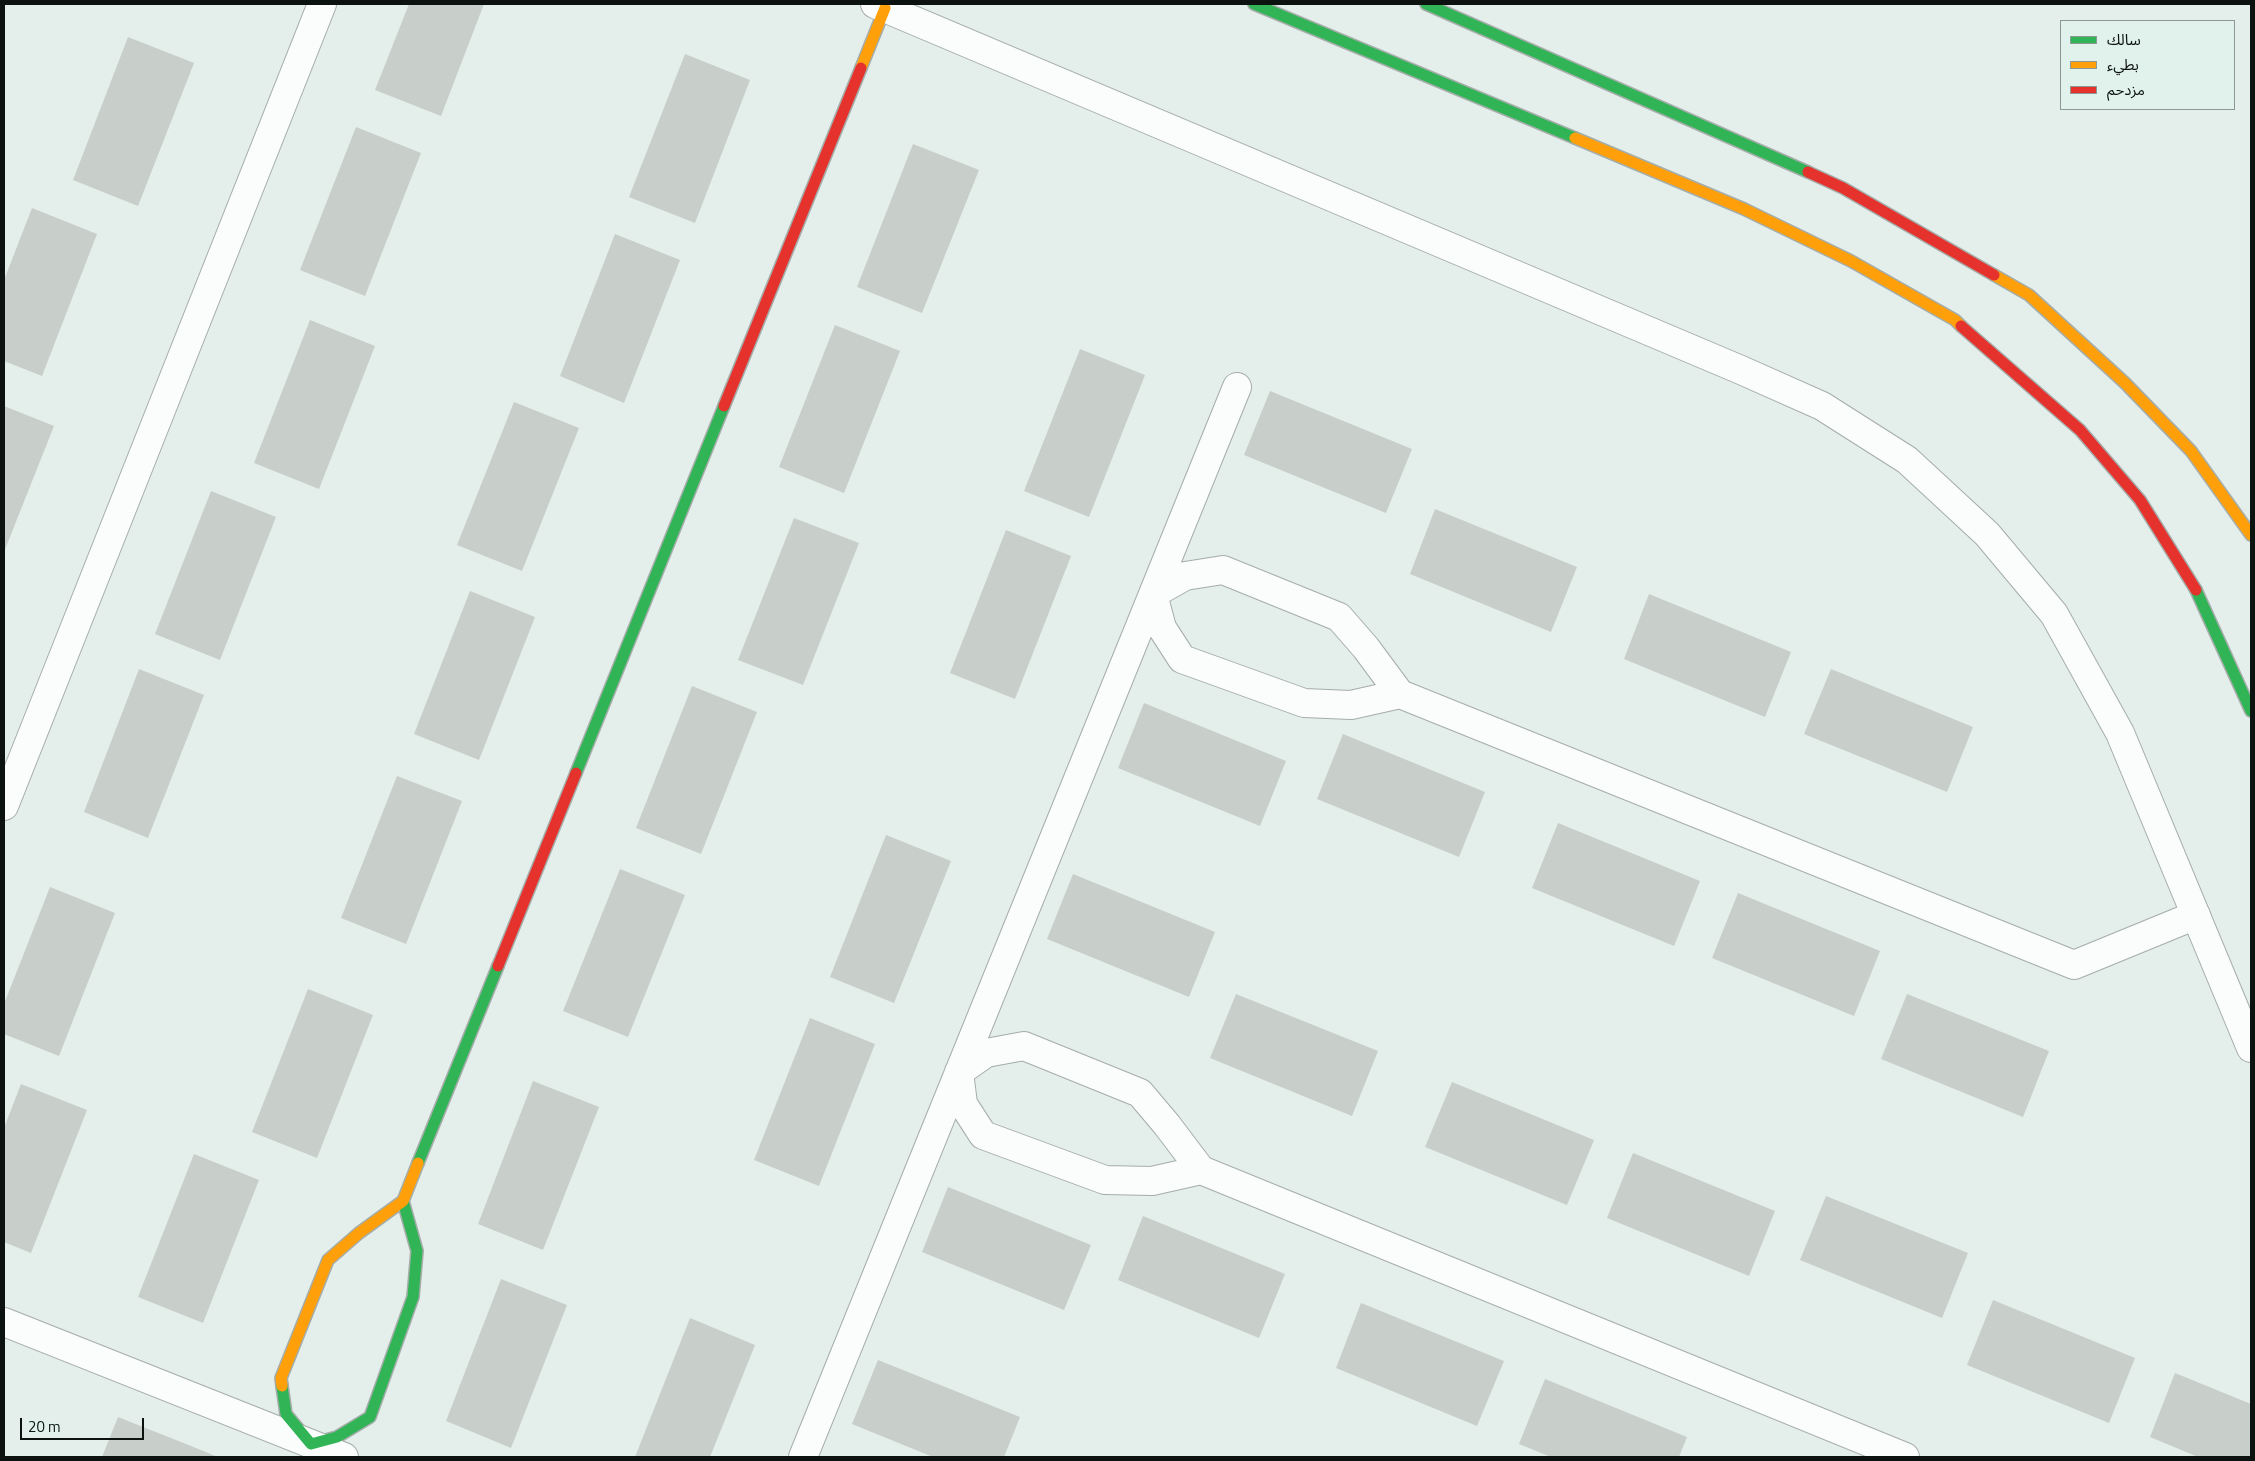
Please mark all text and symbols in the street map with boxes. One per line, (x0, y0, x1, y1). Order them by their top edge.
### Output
legend (2060, 20, 2235, 110)
text: سالك (2107, 28, 2141, 51)
text: بطيء (2107, 53, 2139, 76)
text: مزدحم (2107, 78, 2145, 101)
scale bar (22, 1408, 146, 1440)
text: 20 m (28, 1415, 61, 1438)

